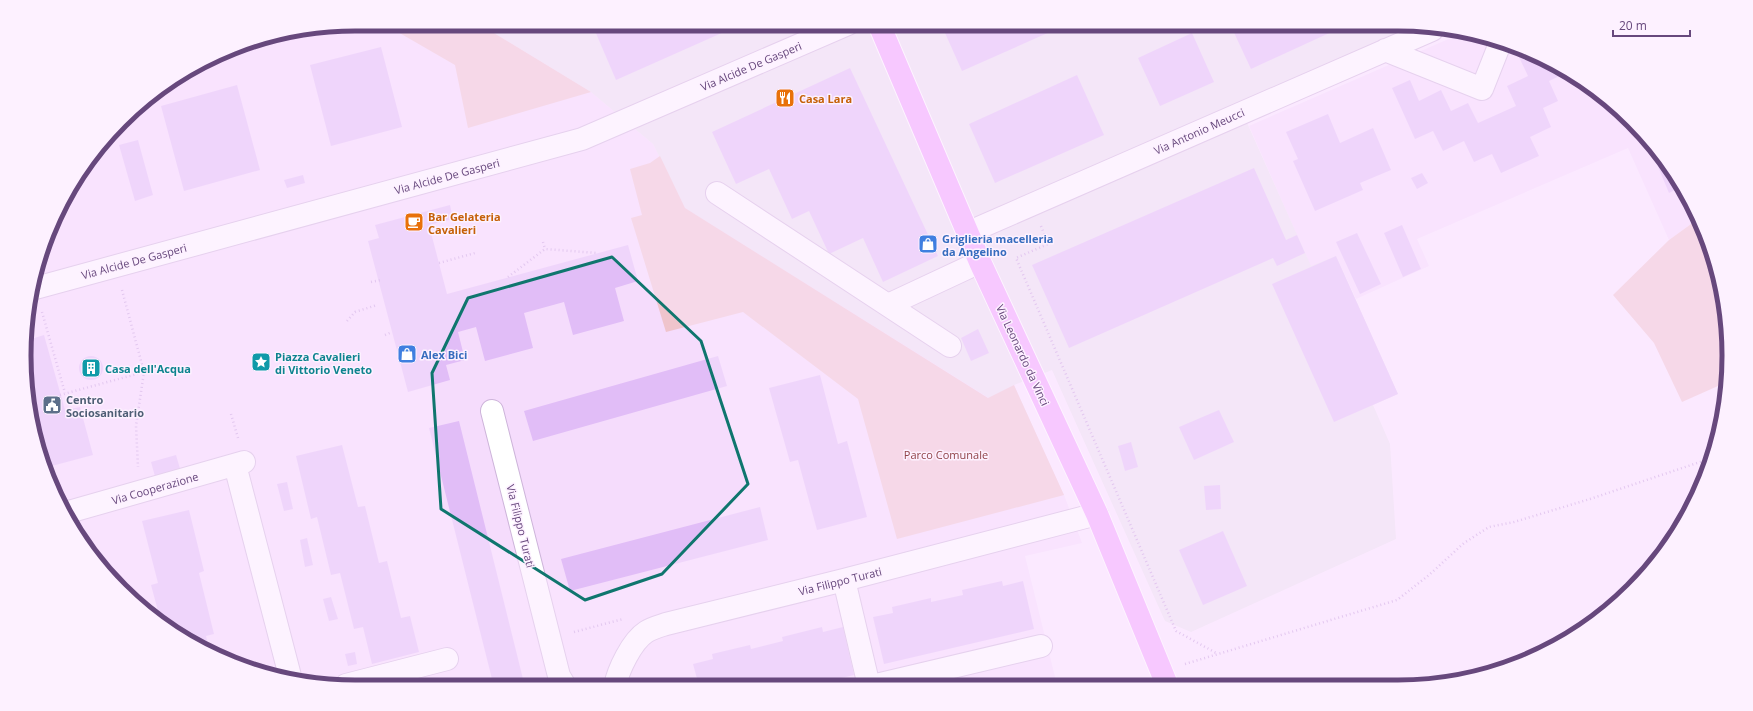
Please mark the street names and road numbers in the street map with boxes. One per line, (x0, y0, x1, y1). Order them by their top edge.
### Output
street label: Via Alcide De Gasperi (698, 38, 804, 94)
street label: Via Antonio Meucci (1151, 104, 1247, 158)
street label: Via Alcide De Gasperi (393, 155, 501, 197)
street label: Via Alcide De Gasperi (80, 240, 188, 282)
street label: Via Leonardo da Vinci (993, 302, 1053, 408)
street label: Via Cooperazione (110, 468, 200, 508)
street label: Via Filippo Turati (503, 483, 539, 569)
street label: Via Filippo Turati (797, 563, 883, 599)

